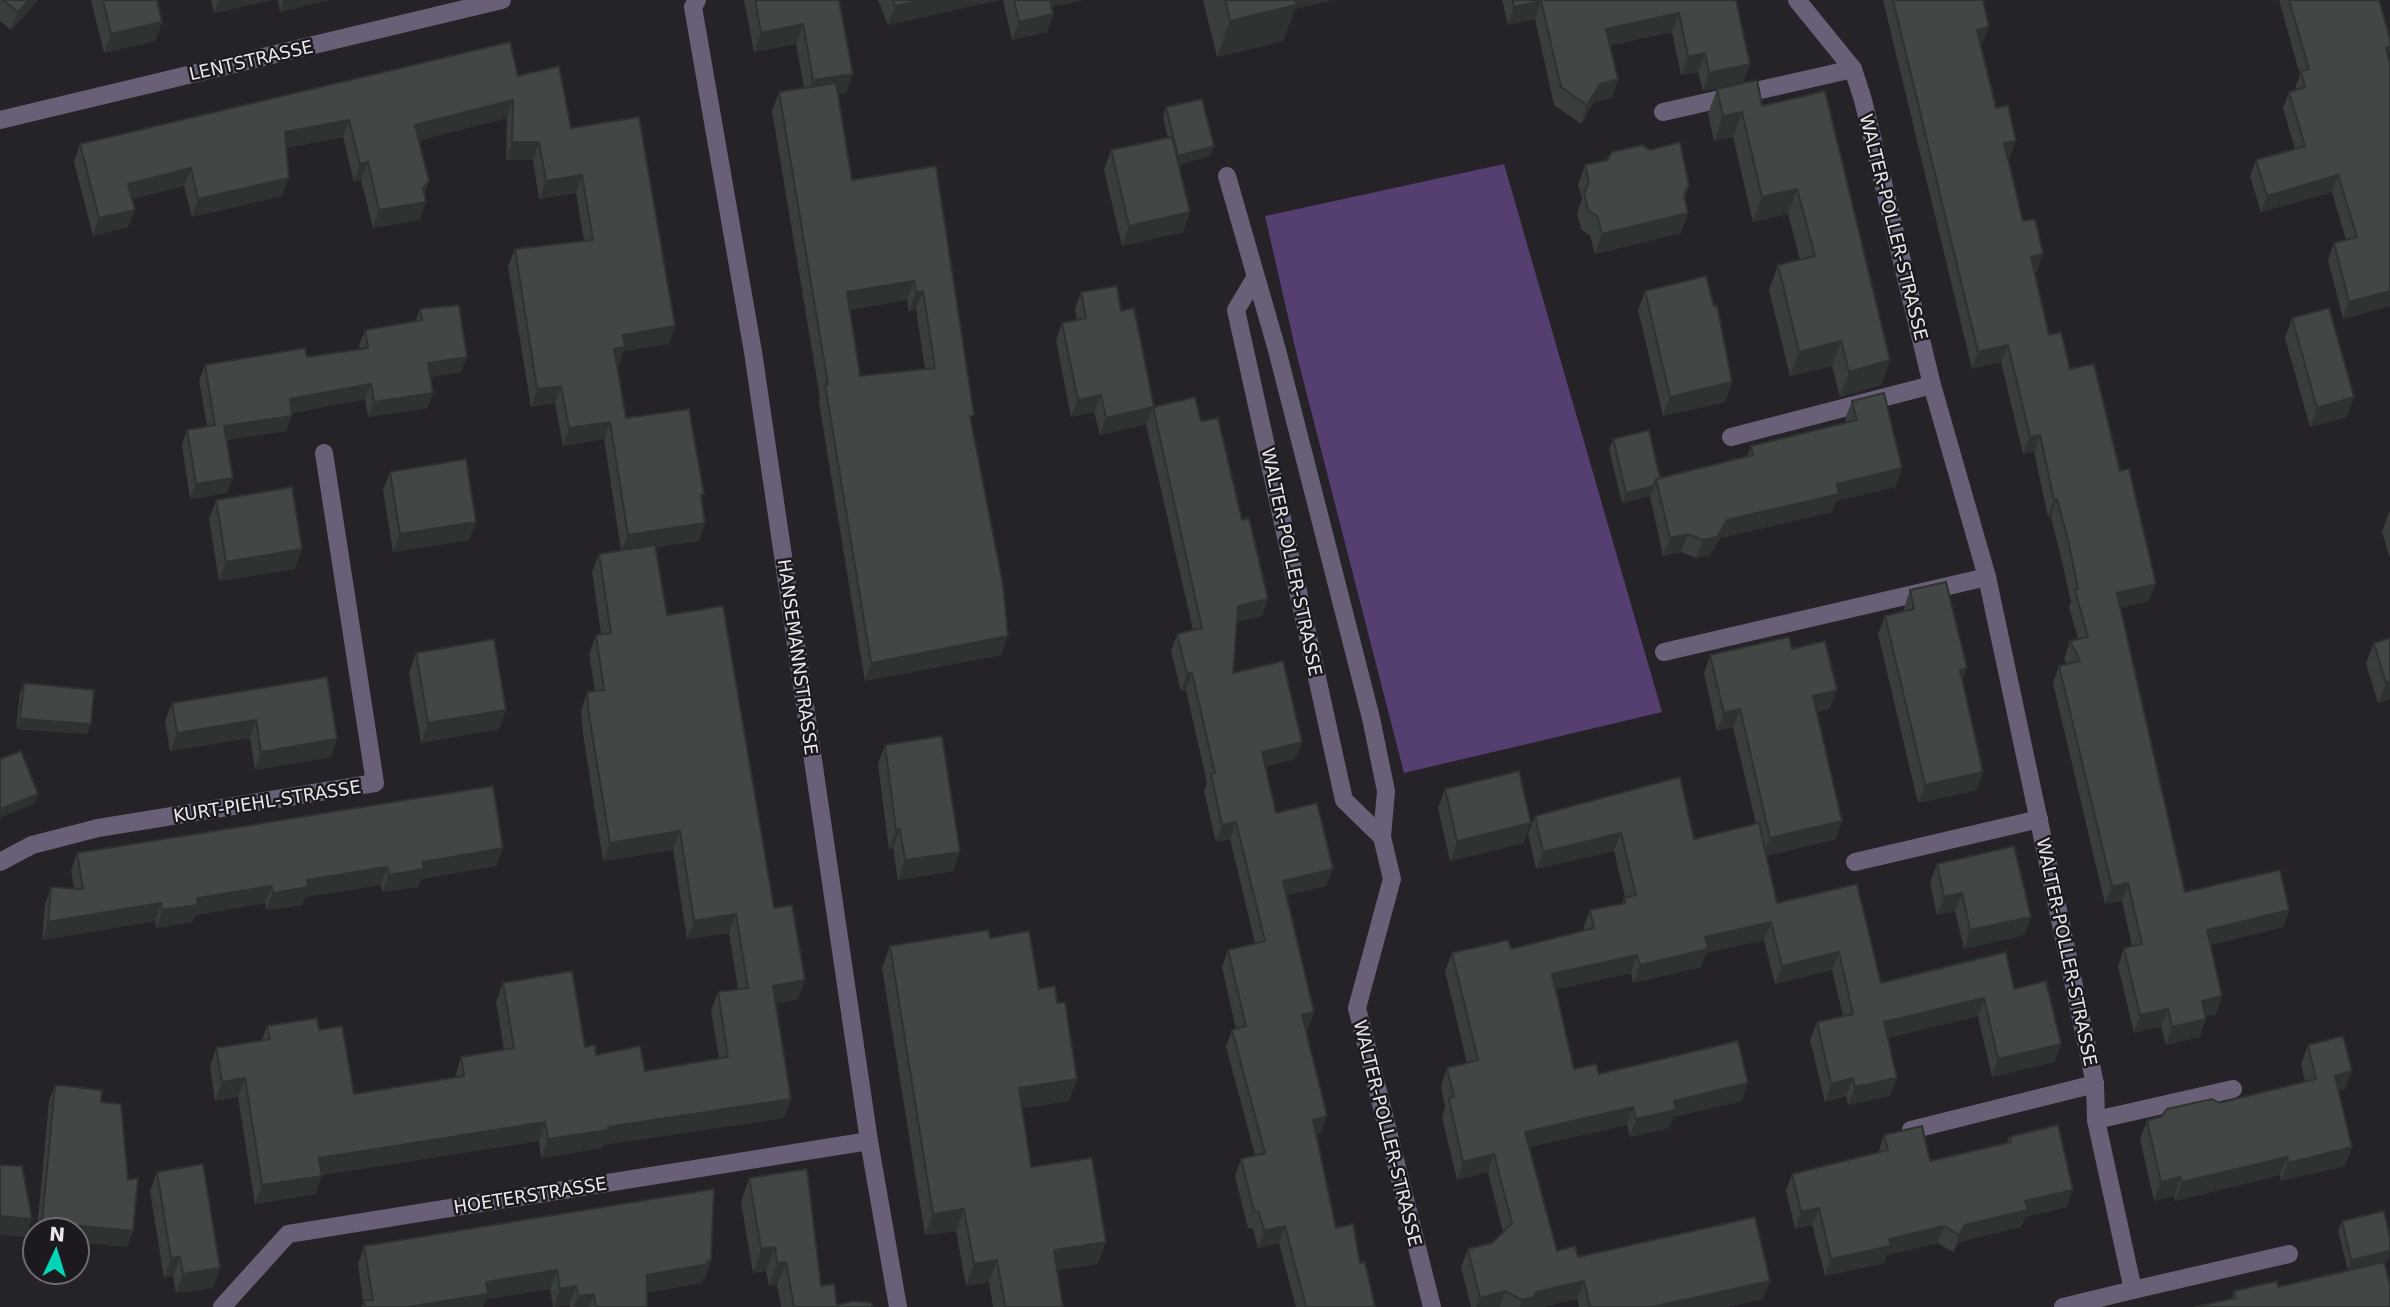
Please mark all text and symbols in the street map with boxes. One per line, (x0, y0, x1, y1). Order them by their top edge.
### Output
street label: LENTSTRASSE (187, 36, 315, 84)
street label: WALTER-POLLER-STRASSE (1856, 112, 1932, 342)
street label: WALTER-POLLER-STRASSE (1258, 446, 1326, 678)
street label: HANSEMANNSTRASSE (774, 558, 822, 756)
street label: KURT-PIEHL-STRASSE (172, 776, 362, 826)
street label: WALTER-POLLER-STRASSE (2033, 836, 2101, 1068)
street label: WALTER-POLLER-STRASSE (1350, 1018, 1426, 1248)
street label: HOETERSTRASSE (452, 1173, 608, 1217)
north arrow (21, 1216, 91, 1286)
text: N (48, 1223, 66, 1246)

